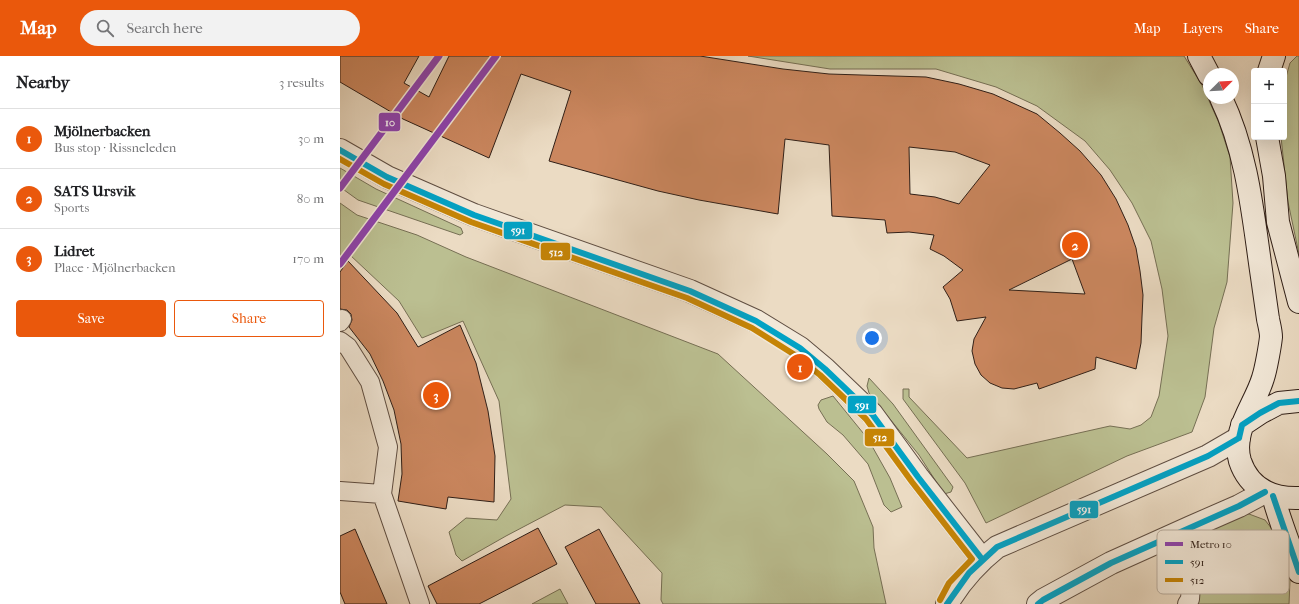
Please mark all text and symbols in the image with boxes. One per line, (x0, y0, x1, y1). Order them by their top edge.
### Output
search box (80, 10, 360, 46)
text: Map (20, 17, 56, 39)
icon: search (94, 17, 116, 39)
text: Search here (126, 19, 203, 37)
text: Map (1134, 20, 1161, 37)
text: Layers (1183, 20, 1223, 37)
text: Share (1245, 20, 1279, 37)
north arrow (1203, 68, 1239, 104)
map controls (1251, 68, 1287, 140)
button: + (1251, 68, 1287, 104)
text: Nearby (16, 72, 70, 92)
text: 3 results (279, 75, 324, 90)
button: − (1251, 104, 1287, 140)
line badge: 10 (378, 112, 401, 132)
text: 10 (385, 116, 395, 129)
text: Mjölnerbacken (54, 122, 151, 140)
text: 1 (27, 131, 31, 146)
text: 30 m (298, 131, 324, 146)
text: Bus stop · Rissneleden (54, 140, 176, 155)
text: SATS Ursvik (54, 182, 135, 200)
text: 2 (26, 191, 32, 206)
text: 80 m (297, 191, 324, 206)
text: Sports (54, 200, 89, 215)
line badge: 591 (503, 221, 533, 240)
text: 591 (511, 224, 525, 237)
pin: 2 (1062, 230, 1088, 260)
text: Lidret (54, 242, 95, 260)
line badge: 512 (540, 242, 571, 261)
text: 512 (549, 246, 564, 259)
text: 3 (26, 251, 32, 266)
text: 170 m (292, 251, 324, 266)
text: Place · Mjölnerbacken (54, 260, 176, 275)
button: Save (16, 300, 166, 337)
button: Share (174, 300, 324, 337)
your location (862, 328, 882, 348)
pin: 1 (787, 352, 813, 382)
pin: 3 (423, 380, 449, 410)
line badge: 591 (847, 395, 877, 414)
text: 591 (855, 399, 869, 412)
line badge: 512 (864, 428, 895, 447)
text: 512 (873, 431, 888, 444)
line badge: 591 (1069, 500, 1099, 519)
text: 591 (1077, 503, 1091, 516)
legend (1157, 530, 1289, 594)
text: Metro 10 (1190, 538, 1232, 551)
text: 591 (1190, 556, 1205, 569)
text: 512 (1190, 574, 1205, 587)

